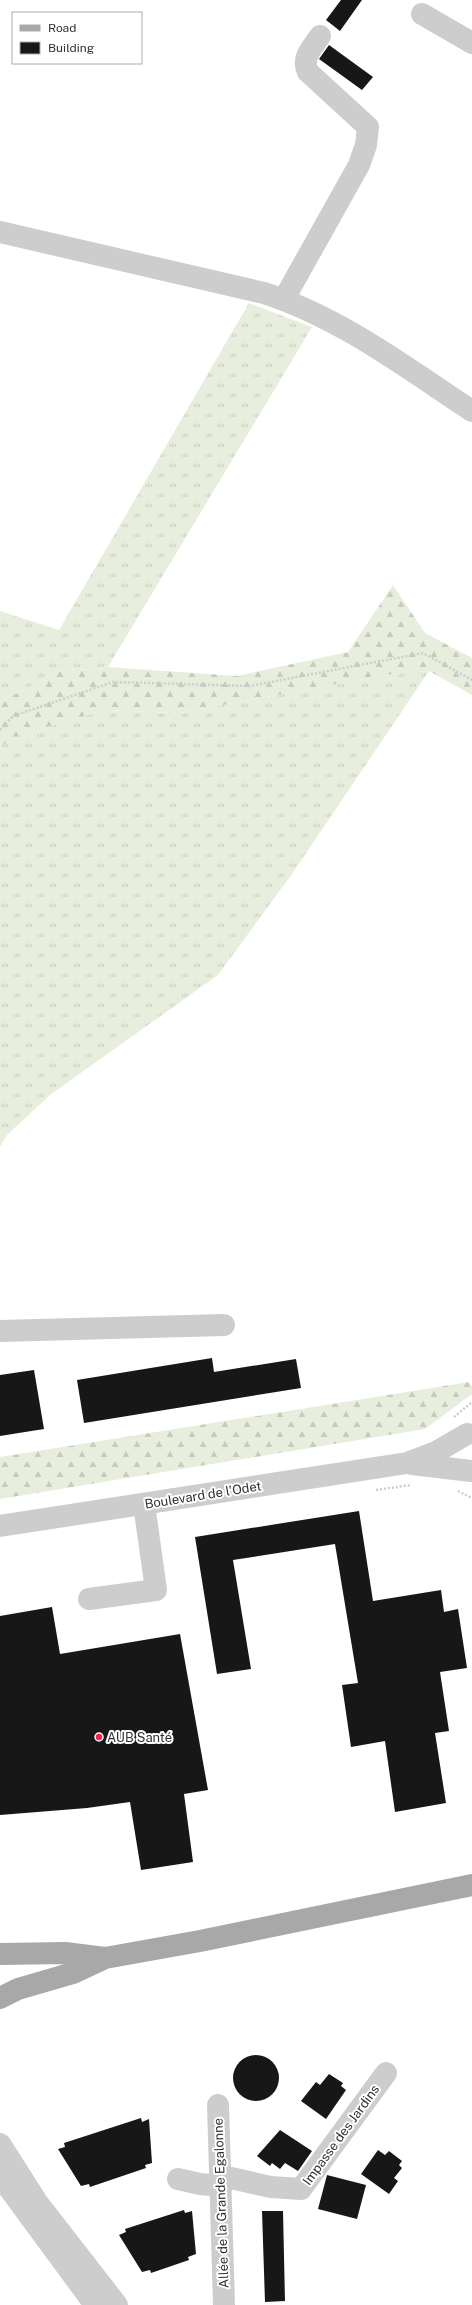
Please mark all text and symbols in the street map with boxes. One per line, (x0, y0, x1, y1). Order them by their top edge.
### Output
legend (12, 12, 142, 64)
text: Road (48, 21, 76, 35)
text: Building (48, 41, 94, 55)
street label: Boulevard de l'Odet (144, 1478, 262, 1512)
place label: AUB Santé (107, 1730, 172, 1745)
marker: AUB Santé (94, 1732, 104, 1742)
street label: Impasse des Jardins (300, 2082, 382, 2188)
street label: Allée de la Grande Egalonne (211, 2118, 231, 2288)

